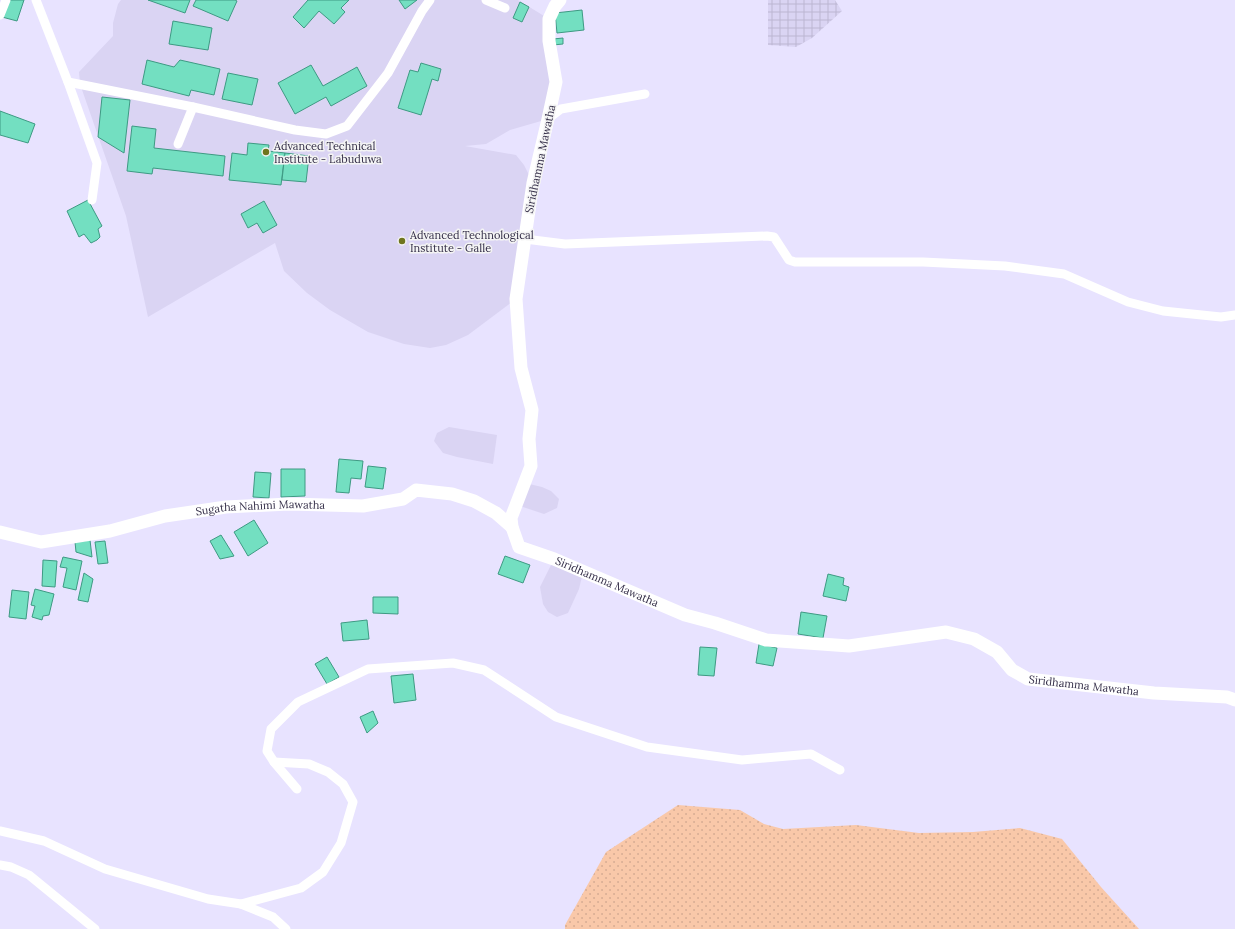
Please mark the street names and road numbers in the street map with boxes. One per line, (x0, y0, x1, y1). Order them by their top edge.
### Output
street label: Siridhamma Mawatha (522, 103, 558, 215)
street label: Sugatha Nahimi Mawatha (195, 497, 326, 518)
street label: Siridhamma Mawatha (553, 553, 661, 610)
street label: Siridhamma Mawatha (1028, 672, 1140, 698)

